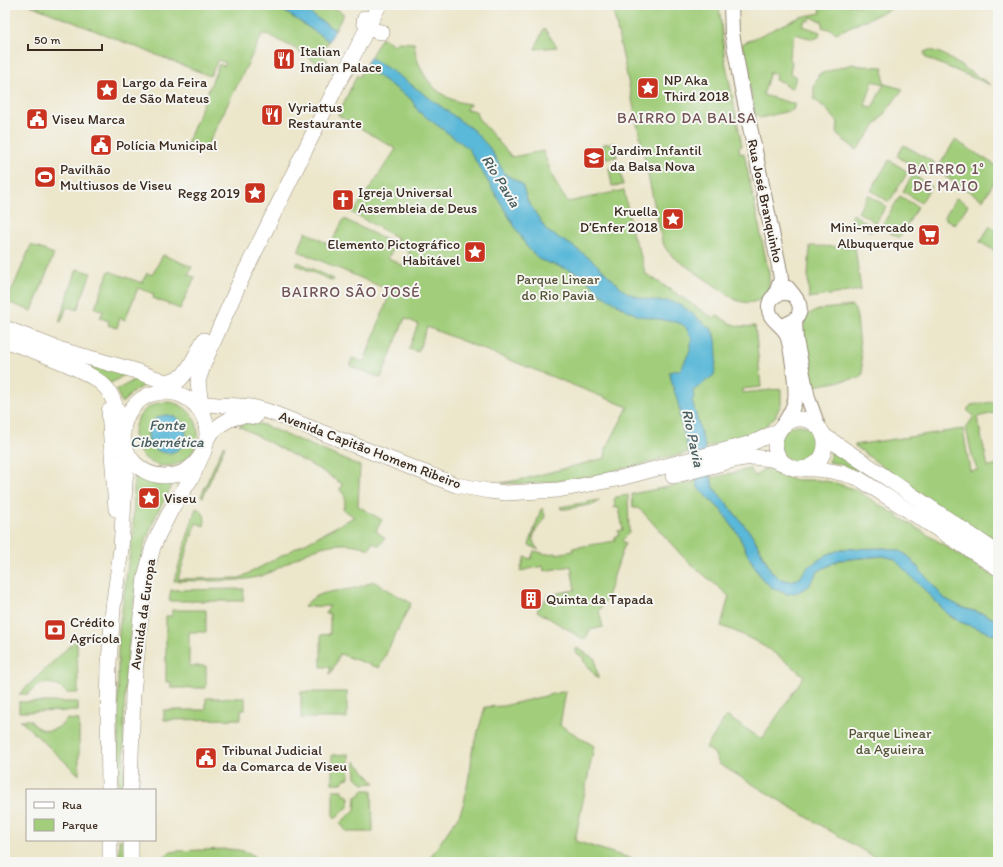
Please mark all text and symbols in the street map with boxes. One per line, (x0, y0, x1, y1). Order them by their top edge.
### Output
scale bar (28, 26, 102, 52)
text: 50 m (34, 33, 60, 47)
place label: Italian Indian Palace (300, 43, 382, 76)
restaurant icon: Italian Indian Palace (271, 46, 297, 72)
place label: NP Aka Third 2018 (664, 72, 729, 105)
place label: Largo da Feira de São Mateus (122, 74, 209, 107)
place icon: NP Aka Third 2018 (635, 75, 661, 101)
place icon: Largo da Feira de São Mateus (94, 77, 120, 103)
place label: Vyriattus Restaurante (288, 99, 362, 132)
restaurant icon: Vyriattus Restaurante (259, 102, 285, 128)
public building icon: Viseu Marca (24, 106, 50, 132)
district label: BAIRRO DA BALSA (617, 109, 757, 127)
place label: Viseu Marca (52, 111, 125, 128)
public building icon: Polícia Municipal (88, 132, 114, 158)
place label: Polícia Municipal (116, 137, 217, 154)
street label: Rua José Branquinho (744, 138, 786, 264)
place label: Jardim Infantil da Balsa Nova (610, 142, 702, 175)
school or university icon: Jardim Infantil da Balsa Nova (581, 145, 607, 171)
water label: Rio Pavia (478, 151, 524, 211)
district label: BAIRRO 1° DE MAIO (907, 160, 985, 195)
place label: Pavilhão Multiusos de Viseu (60, 161, 172, 194)
sports icon: Pavilhão Multiusos de Viseu (32, 164, 58, 190)
place icon: Regg 2019 (242, 180, 268, 206)
place label: Igreja Universal Assembleia de Deus (358, 184, 477, 217)
place label: Regg 2019 (178, 185, 240, 202)
church icon: Igreja Universal Assembleia de Deus (330, 187, 356, 213)
place label: Kruella D’Enfer 2018 (580, 203, 659, 236)
place icon: Kruella D’Enfer 2018 (660, 206, 686, 232)
place label: Mini-mercado Albuquerque (830, 219, 914, 252)
supermarket icon: Mini-mercado Albuquerque (916, 222, 942, 248)
place label: Elemento Pictográfico Habitável (328, 236, 460, 269)
place icon: Elemento Pictográfico Habitável (462, 239, 488, 265)
park label: Parque Linear do Rio Pavia (516, 271, 600, 304)
district label: BAIRRO SÃO JOSÉ (281, 283, 421, 301)
street label: Avenida Capitão Homem Ribeiro (277, 407, 463, 493)
water label: Rio Pavia (678, 408, 708, 469)
water label: Fonte Cibernética (130, 416, 204, 451)
place icon: Viseu (136, 485, 162, 511)
place label: Viseu (164, 490, 197, 507)
street label: Avenida da Europa (127, 557, 159, 670)
building icon: Quinta da Tapada (518, 586, 544, 612)
place label: Quinta da Tapada (546, 591, 654, 608)
place label: Crédito Agrícola (70, 614, 120, 647)
bank icon: Crédito Agrícola (42, 617, 68, 643)
park label: Parque Linear da Aguieira (848, 725, 932, 758)
place label: Tribunal Judicial da Comarca de Viseu (222, 742, 347, 775)
public building icon: Tribunal Judicial da Comarca de Viseu (193, 745, 219, 771)
legend (26, 789, 156, 841)
text: Rua (62, 798, 82, 812)
text: Parque (62, 818, 98, 832)

